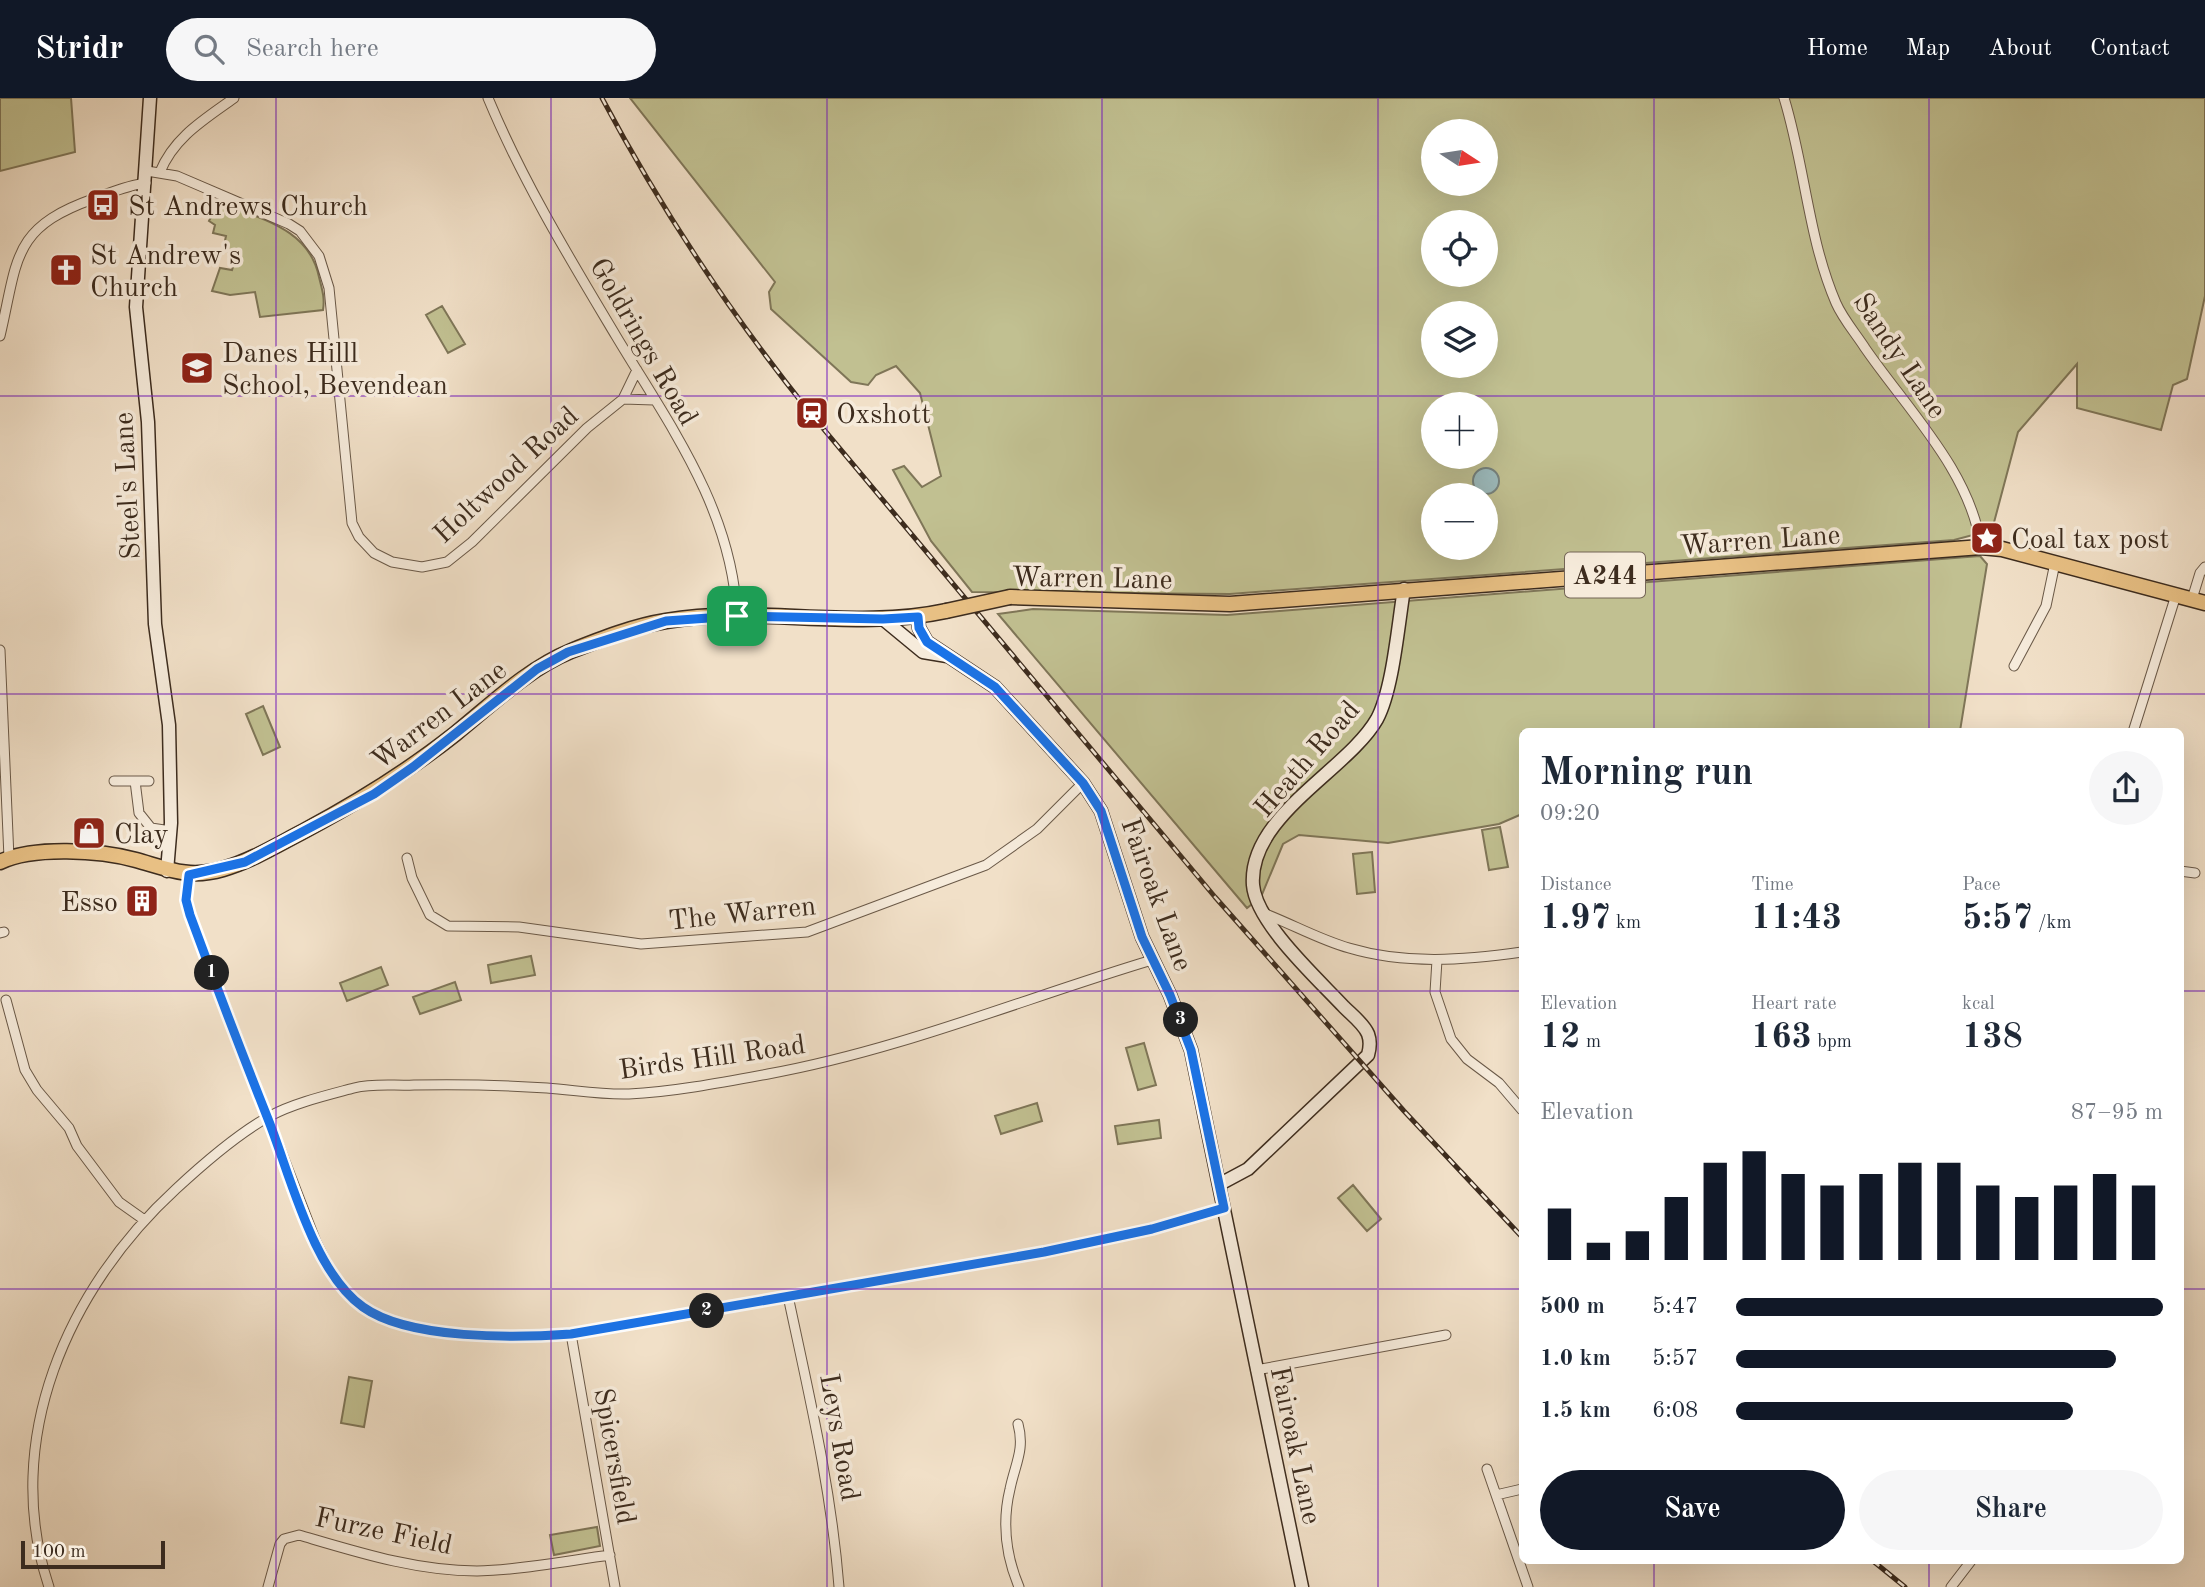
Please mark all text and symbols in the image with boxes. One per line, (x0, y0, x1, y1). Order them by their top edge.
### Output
search box (166, 18, 656, 81)
icon: search (190, 30, 228, 68)
text: Stridr (35, 33, 124, 66)
text: Search here (246, 36, 379, 62)
text: Home (1807, 37, 1868, 61)
text: Map (1906, 37, 1950, 61)
text: About (1988, 37, 2052, 61)
text: Contact (2090, 37, 2170, 61)
north arrow (1421, 119, 1498, 196)
map controls (1421, 119, 1498, 560)
bus stop icon: St Andrews Church (84, 186, 122, 224)
place label: St Andrews Church (128, 194, 368, 222)
button: locate (1421, 210, 1498, 287)
place label: St Andrew's Church (90, 243, 241, 303)
church icon: St Andrew's Church (47, 251, 85, 289)
street label: Goldrings Road (583, 254, 701, 431)
street label: Sandy Lane (1847, 289, 1950, 424)
button: layers (1421, 301, 1498, 378)
place label: Danes Hilll School, Bevendean (222, 341, 448, 401)
school or university icon: Danes Hilll School, Bevendean (178, 349, 216, 387)
button: + (1421, 392, 1498, 469)
station icon: Oxshott (793, 394, 831, 432)
street label: Holtwood Road (429, 402, 585, 550)
place label: Oxshott (836, 402, 931, 430)
street label: Steel's Lane (111, 411, 147, 560)
button: − (1421, 483, 1498, 560)
place icon: Coal tax post (1968, 519, 2006, 557)
street label: Warren Lane (1679, 522, 1841, 562)
place label: Coal tax post (2011, 527, 2169, 555)
road number: A244 (1565, 552, 1645, 597)
street label: Warren Lane (1011, 565, 1173, 595)
pin (707, 586, 767, 646)
icon: arrive (718, 597, 756, 635)
street label: Warren Lane (367, 657, 512, 776)
street label: Heath Road (1250, 696, 1366, 824)
button: share (2089, 751, 2163, 825)
text: Morning run (1540, 755, 1753, 793)
text: 09:20 (1540, 802, 1600, 825)
shop icon: Clay (70, 814, 108, 852)
street label: Fairoak Lane (1115, 815, 1196, 975)
place label: Clay (114, 822, 169, 850)
text: Distance (1540, 876, 1612, 895)
text: Time (1751, 876, 1794, 895)
text: Pace (1962, 876, 2001, 895)
building icon: Esso (123, 882, 161, 920)
place label: Esso (60, 890, 118, 918)
street label: The Warren (667, 893, 818, 937)
text: 1.97 (1540, 901, 1611, 936)
text: 11:43 (1751, 901, 1842, 936)
text: 5:57 (1962, 901, 2033, 936)
text: km (1611, 914, 1641, 933)
text: /km (2033, 914, 2072, 933)
pin: 1 (194, 956, 230, 990)
text: 1 (206, 963, 217, 982)
text: Elevation (1540, 995, 1617, 1014)
text: Heart rate (1751, 995, 1836, 1014)
text: kcal (1962, 995, 1995, 1014)
pin: 3 (1164, 1002, 1198, 1038)
text: 3 (1175, 1010, 1186, 1029)
text: 12 (1540, 1020, 1581, 1055)
text: 163 (1751, 1020, 1812, 1055)
text: 138 (1962, 1020, 2023, 1055)
street label: Birds Hill Road (617, 1032, 807, 1086)
text: m (1581, 1033, 1601, 1052)
text: bpm (1812, 1033, 1852, 1052)
text: Elevation (1540, 1101, 1634, 1124)
text: 87–95 m (2071, 1101, 2163, 1124)
pin: 2 (690, 1294, 724, 1328)
text: 500 m (1540, 1295, 1605, 1318)
text: 5:47 (1652, 1295, 1698, 1318)
text: 2 (701, 1301, 712, 1320)
text: 1.0 km (1540, 1347, 1611, 1370)
text: 5:57 (1652, 1347, 1698, 1370)
street label: Fairoak Lane (1264, 1364, 1324, 1527)
street label: Leys Road (813, 1372, 863, 1503)
street label: Spicersfield (587, 1386, 639, 1527)
text: 1.5 km (1540, 1399, 1611, 1422)
text: 6:08 (1652, 1399, 1698, 1422)
button: Save (1540, 1470, 1845, 1550)
button: Share (1859, 1470, 2163, 1550)
street label: Furze Field (312, 1505, 455, 1561)
scale bar (21, 1538, 164, 1570)
text: 100 m (32, 1543, 85, 1562)

